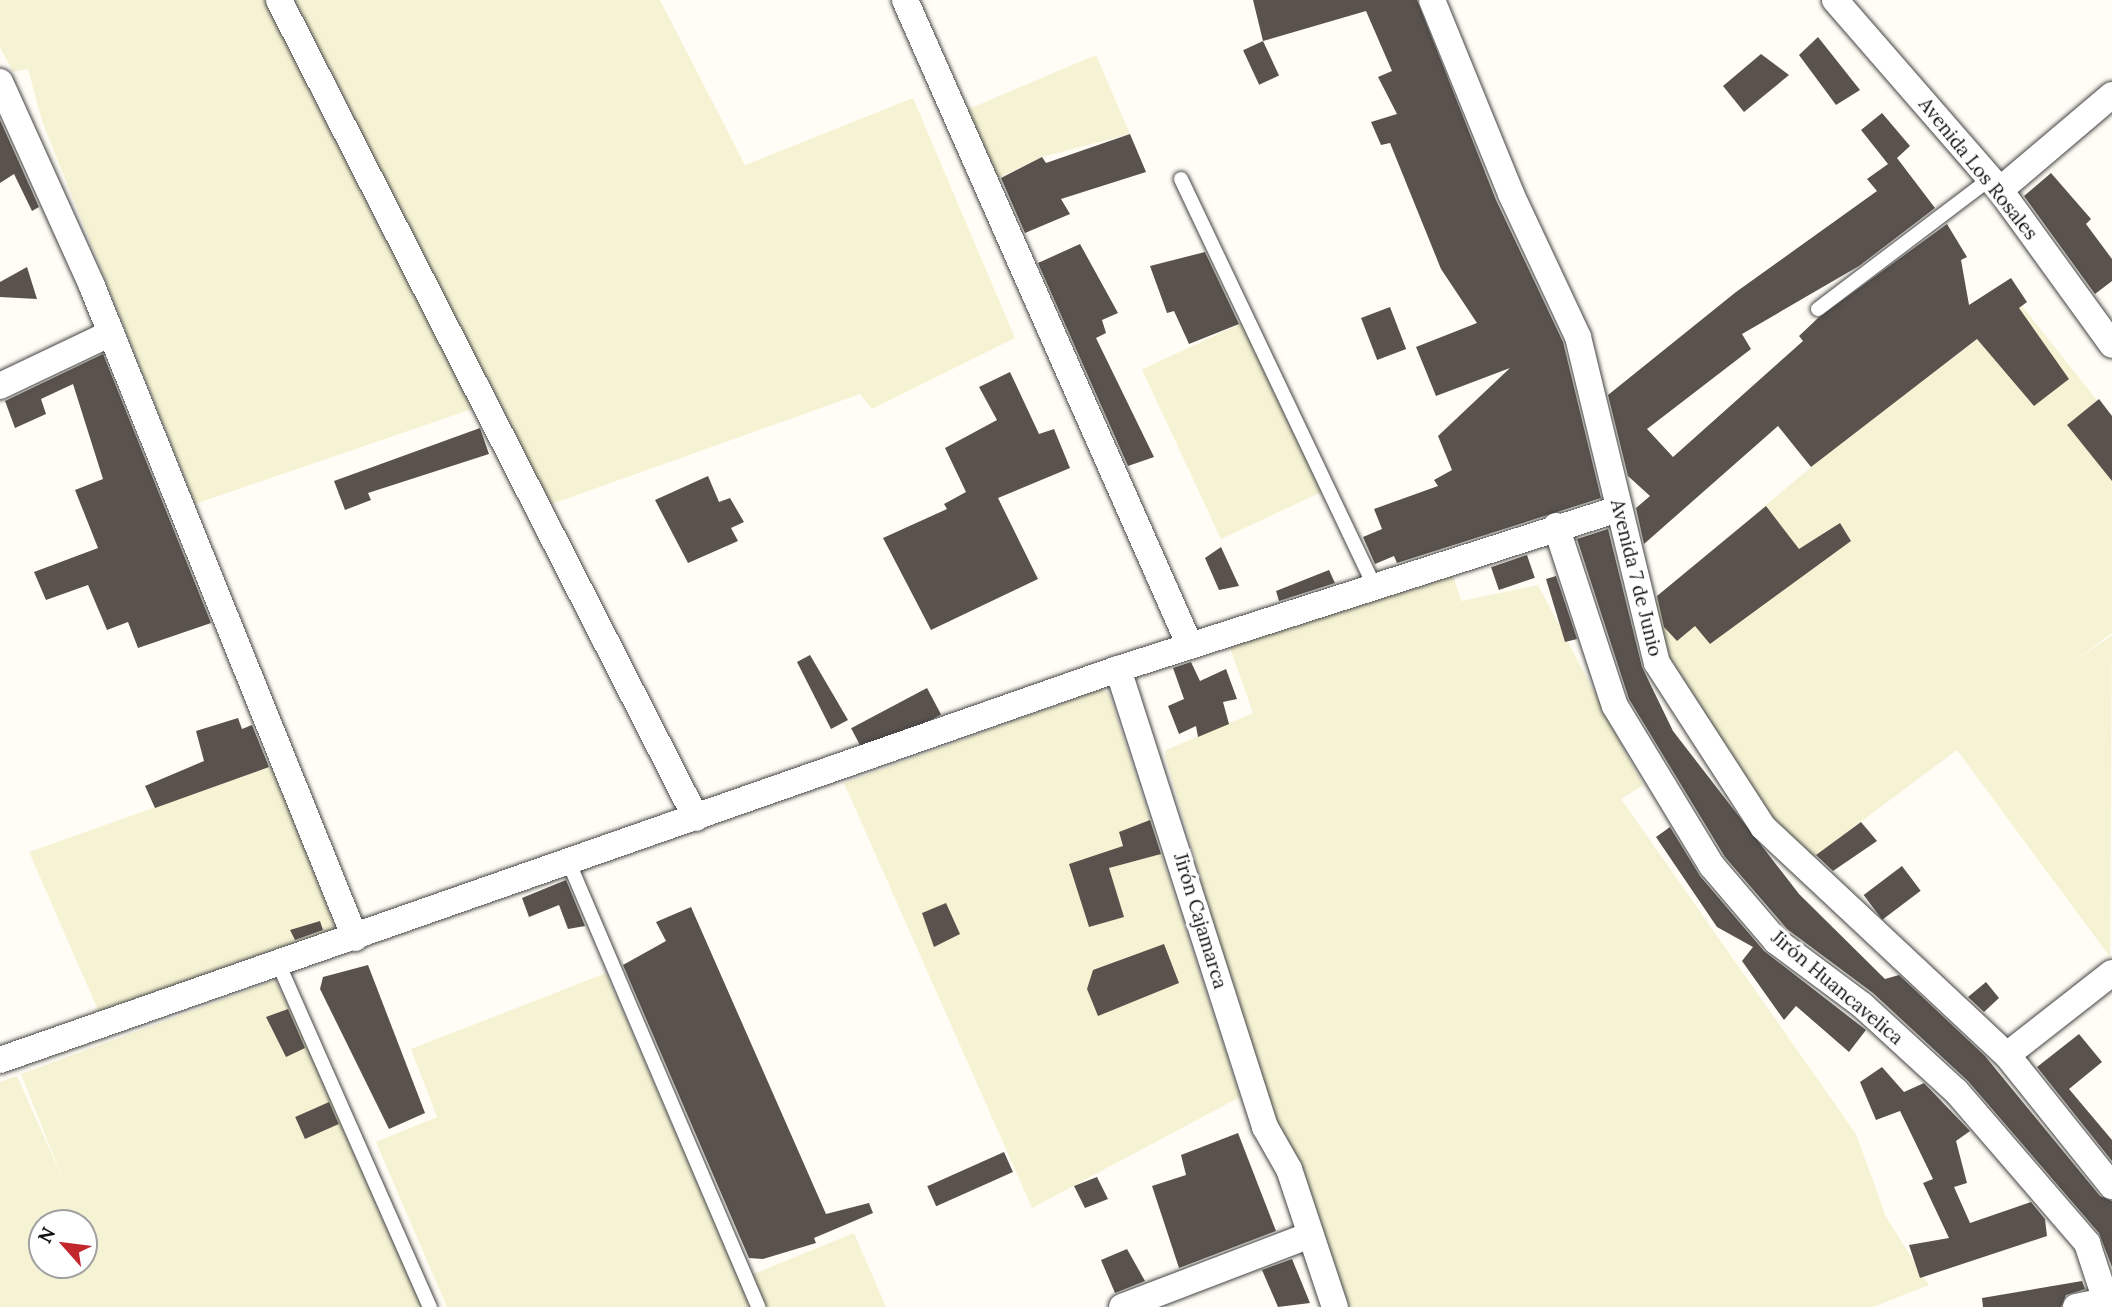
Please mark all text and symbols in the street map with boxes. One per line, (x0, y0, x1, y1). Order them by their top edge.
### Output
street label: Avenida Los Rosales (1914, 93, 2042, 245)
street label: Avenida 7 de Junio (1605, 497, 1667, 659)
street label: Jirón Cajamarca (1169, 850, 1231, 992)
street label: Jirón Huancavelica (1766, 926, 1908, 1050)
north arrow (28, 1209, 98, 1279)
text: N (32, 1223, 60, 1247)

